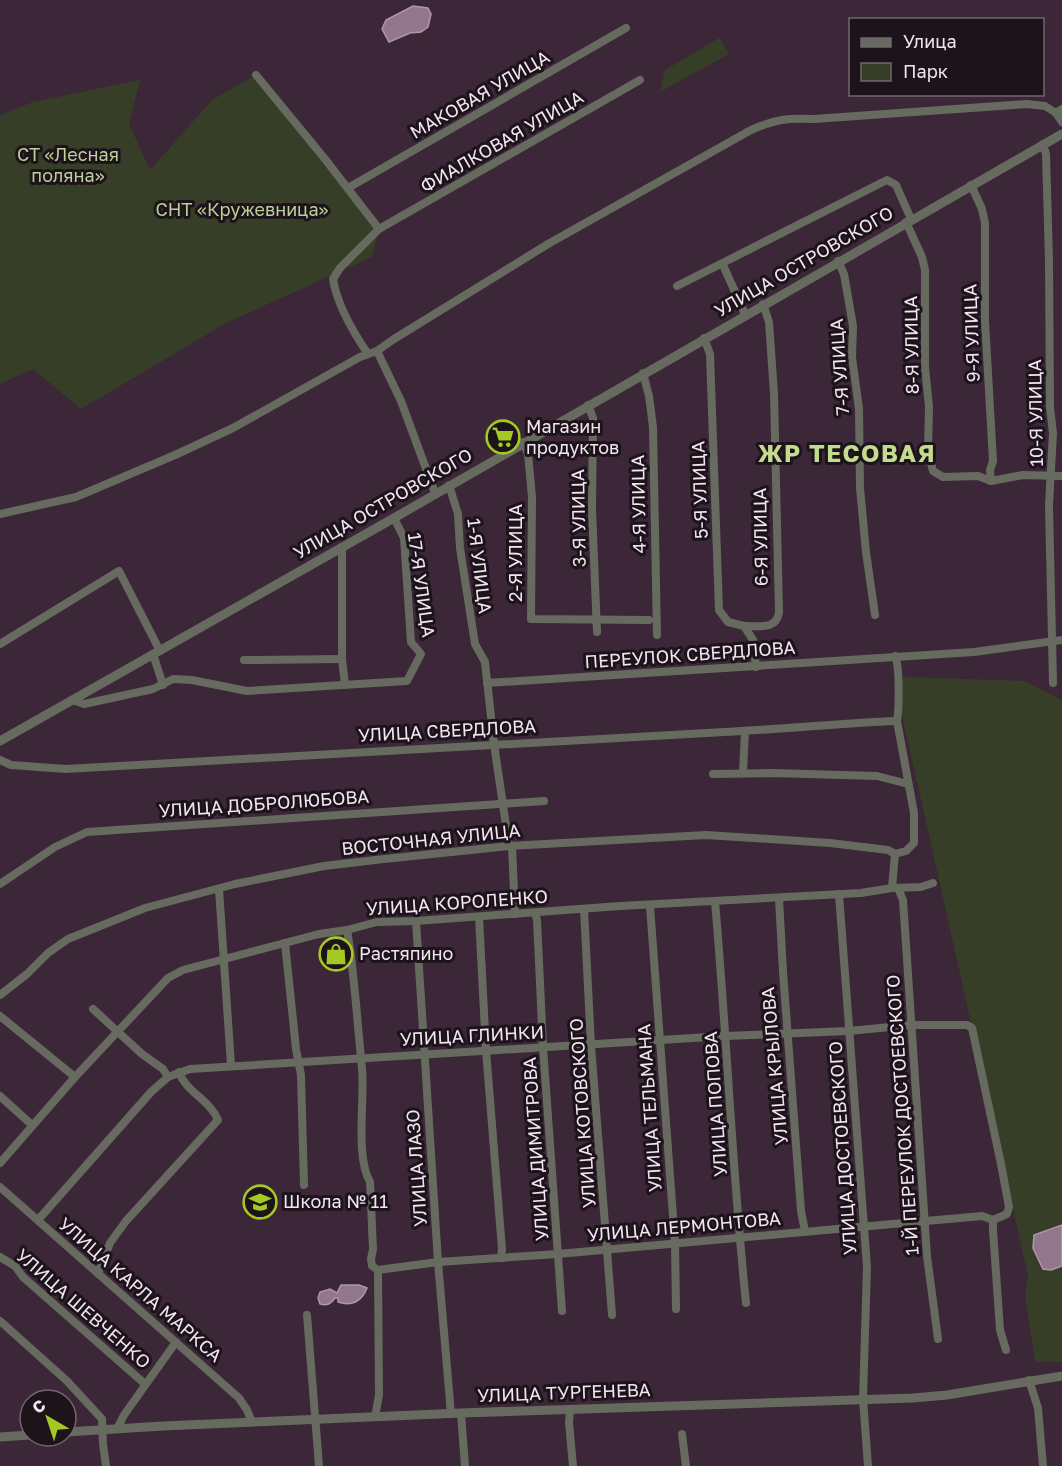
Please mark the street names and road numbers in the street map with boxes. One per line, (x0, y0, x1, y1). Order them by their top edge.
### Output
street label: МАКОВАЯ УЛИЦА (406, 45, 553, 143)
street label: ФИАЛКОВАЯ УЛИЦА (416, 85, 587, 197)
street label: УЛИЦА ОСТРОВСКОГО (710, 201, 897, 321)
street label: 9-Я УЛИЦА (958, 283, 984, 383)
street label: 8-Я УЛИЦА (899, 296, 923, 394)
street label: 7-Я УЛИЦА (825, 318, 853, 416)
street label: 10-Я УЛИЦА (1023, 359, 1047, 467)
street label: 5-Я УЛИЦА (686, 441, 712, 539)
street label: УЛИЦА ОСТРОВСКОГО (289, 443, 476, 563)
street label: 4-Я УЛИЦА (626, 455, 650, 553)
street label: 3-Я УЛИЦА (566, 469, 590, 567)
street label: 6-Я УЛИЦА (748, 488, 772, 586)
street label: 2-Я УЛИЦА (504, 504, 526, 602)
street label: 1-Я УЛИЦА (463, 517, 497, 615)
street label: 17-Я УЛИЦА (404, 531, 440, 639)
street label: ПЕРЕУЛОК СВЕРДЛОВА (584, 636, 796, 672)
street label: УЛИЦА СВЕРДЛОВА (357, 714, 536, 746)
street label: УЛИЦА ДОБРОЛЮБОВА (158, 785, 370, 821)
street label: ВОСТОЧНАЯ УЛИЦА (340, 819, 521, 859)
street label: УЛИЦА КОРОЛЕНКО (365, 885, 549, 919)
street label: 1-Й ПЕРЕУЛОК ДОСТОЕВСКОГО (881, 974, 923, 1256)
street label: УЛИЦА КРЫЛОВА (756, 986, 792, 1146)
street label: УЛИЦА КОТОВСКОГО (564, 1017, 600, 1209)
street label: УЛИЦА ГЛИНКИ (399, 1020, 545, 1050)
street label: УЛИЦА ТЕЛЬМАНА (632, 1023, 666, 1193)
street label: УЛИЦА ПОПОВА (699, 1031, 731, 1178)
street label: УЛИЦА ДОСТОЕВСКОГО (824, 1040, 860, 1256)
street label: УЛИЦА ДИМИТРОВА (518, 1056, 552, 1242)
street label: УЛИЦА ЛАЗО (401, 1109, 431, 1228)
street label: УЛИЦА ЛЕРМОНТОВА (586, 1207, 782, 1245)
street label: УЛИЦА КАРЛА МАРКСА (54, 1212, 227, 1366)
street label: УЛИЦА ШЕВЧЕНКО (12, 1244, 155, 1373)
street label: УЛИЦА ТУРГЕНЕВА (477, 1378, 651, 1406)

